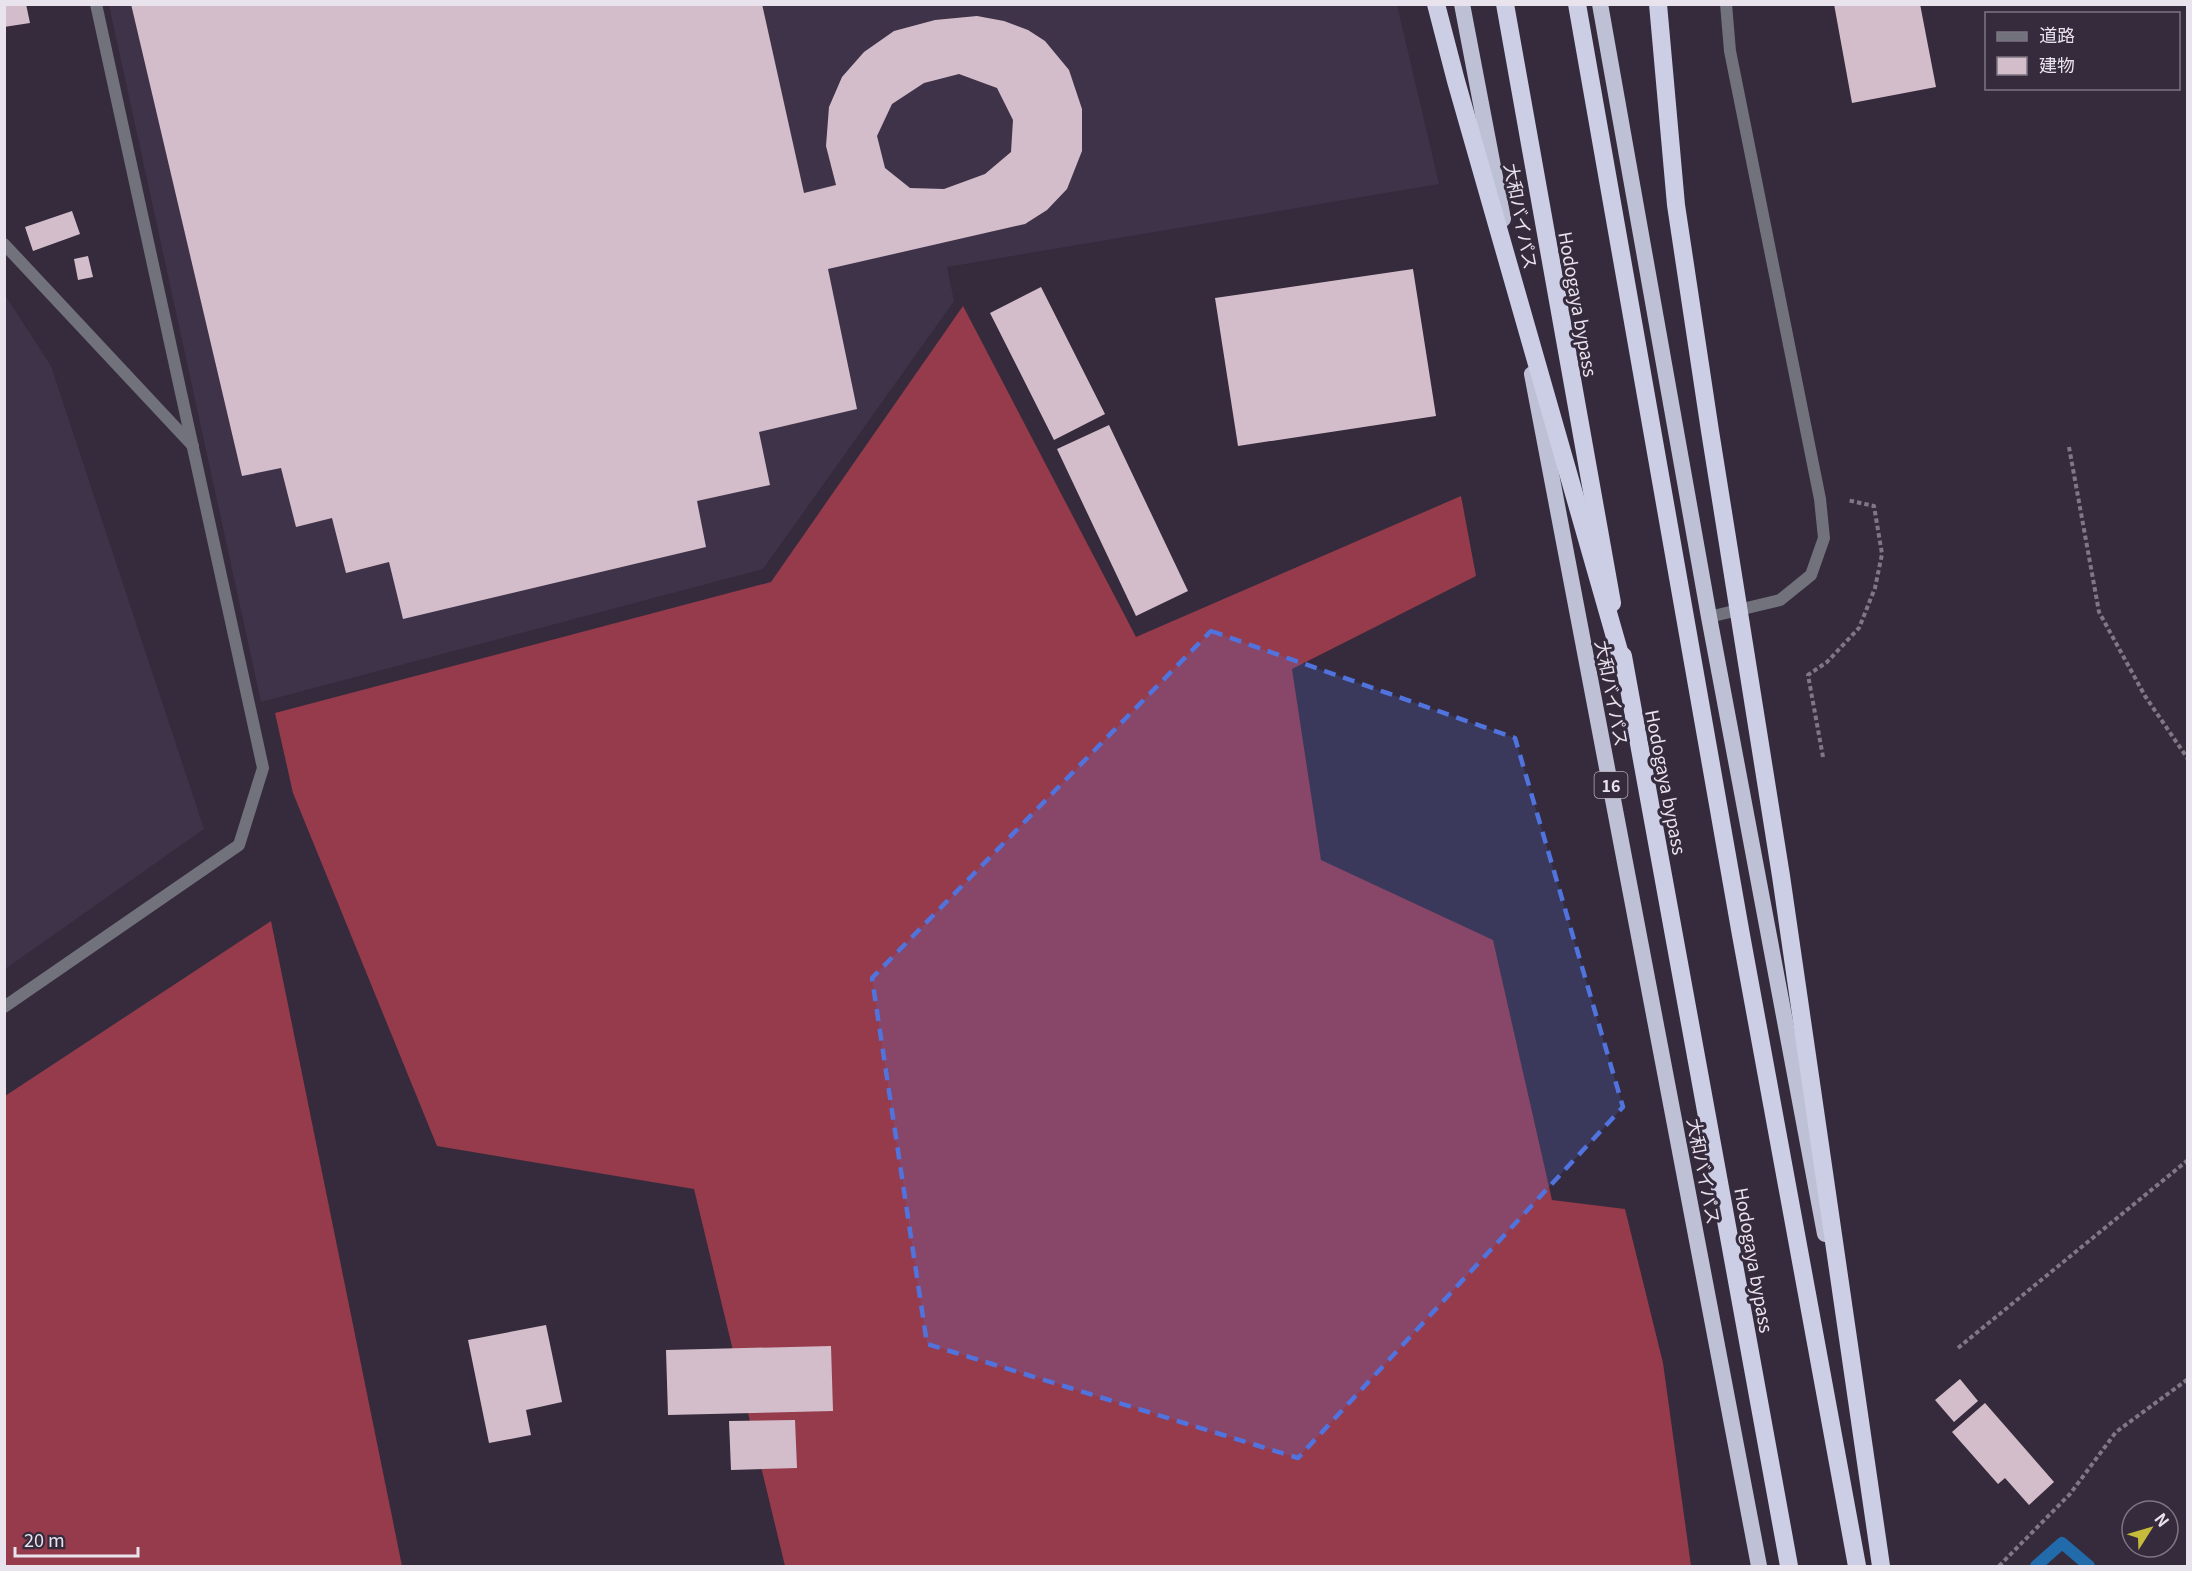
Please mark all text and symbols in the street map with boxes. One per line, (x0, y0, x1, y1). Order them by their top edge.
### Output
legend (1985, 12, 2180, 90)
text: 道路 (2039, 21, 2075, 47)
text: 建物 (2039, 51, 2075, 77)
street label: 大和バイパス (1499, 161, 1545, 271)
street label: Hodogaya bypass (1553, 229, 1605, 379)
street label: 大和バイパス (1590, 638, 1636, 748)
street label: Hodogaya bypass (1640, 707, 1694, 857)
road number: 16 (1594, 772, 1628, 798)
street label: 大和バイパス (1682, 1116, 1728, 1226)
street label: Hodogaya bypass (1729, 1185, 1781, 1335)
north arrow (2120, 1499, 2180, 1559)
text: N (2150, 1507, 2176, 1531)
scale bar (15, 1520, 138, 1558)
text: 20 m (24, 1526, 65, 1552)

